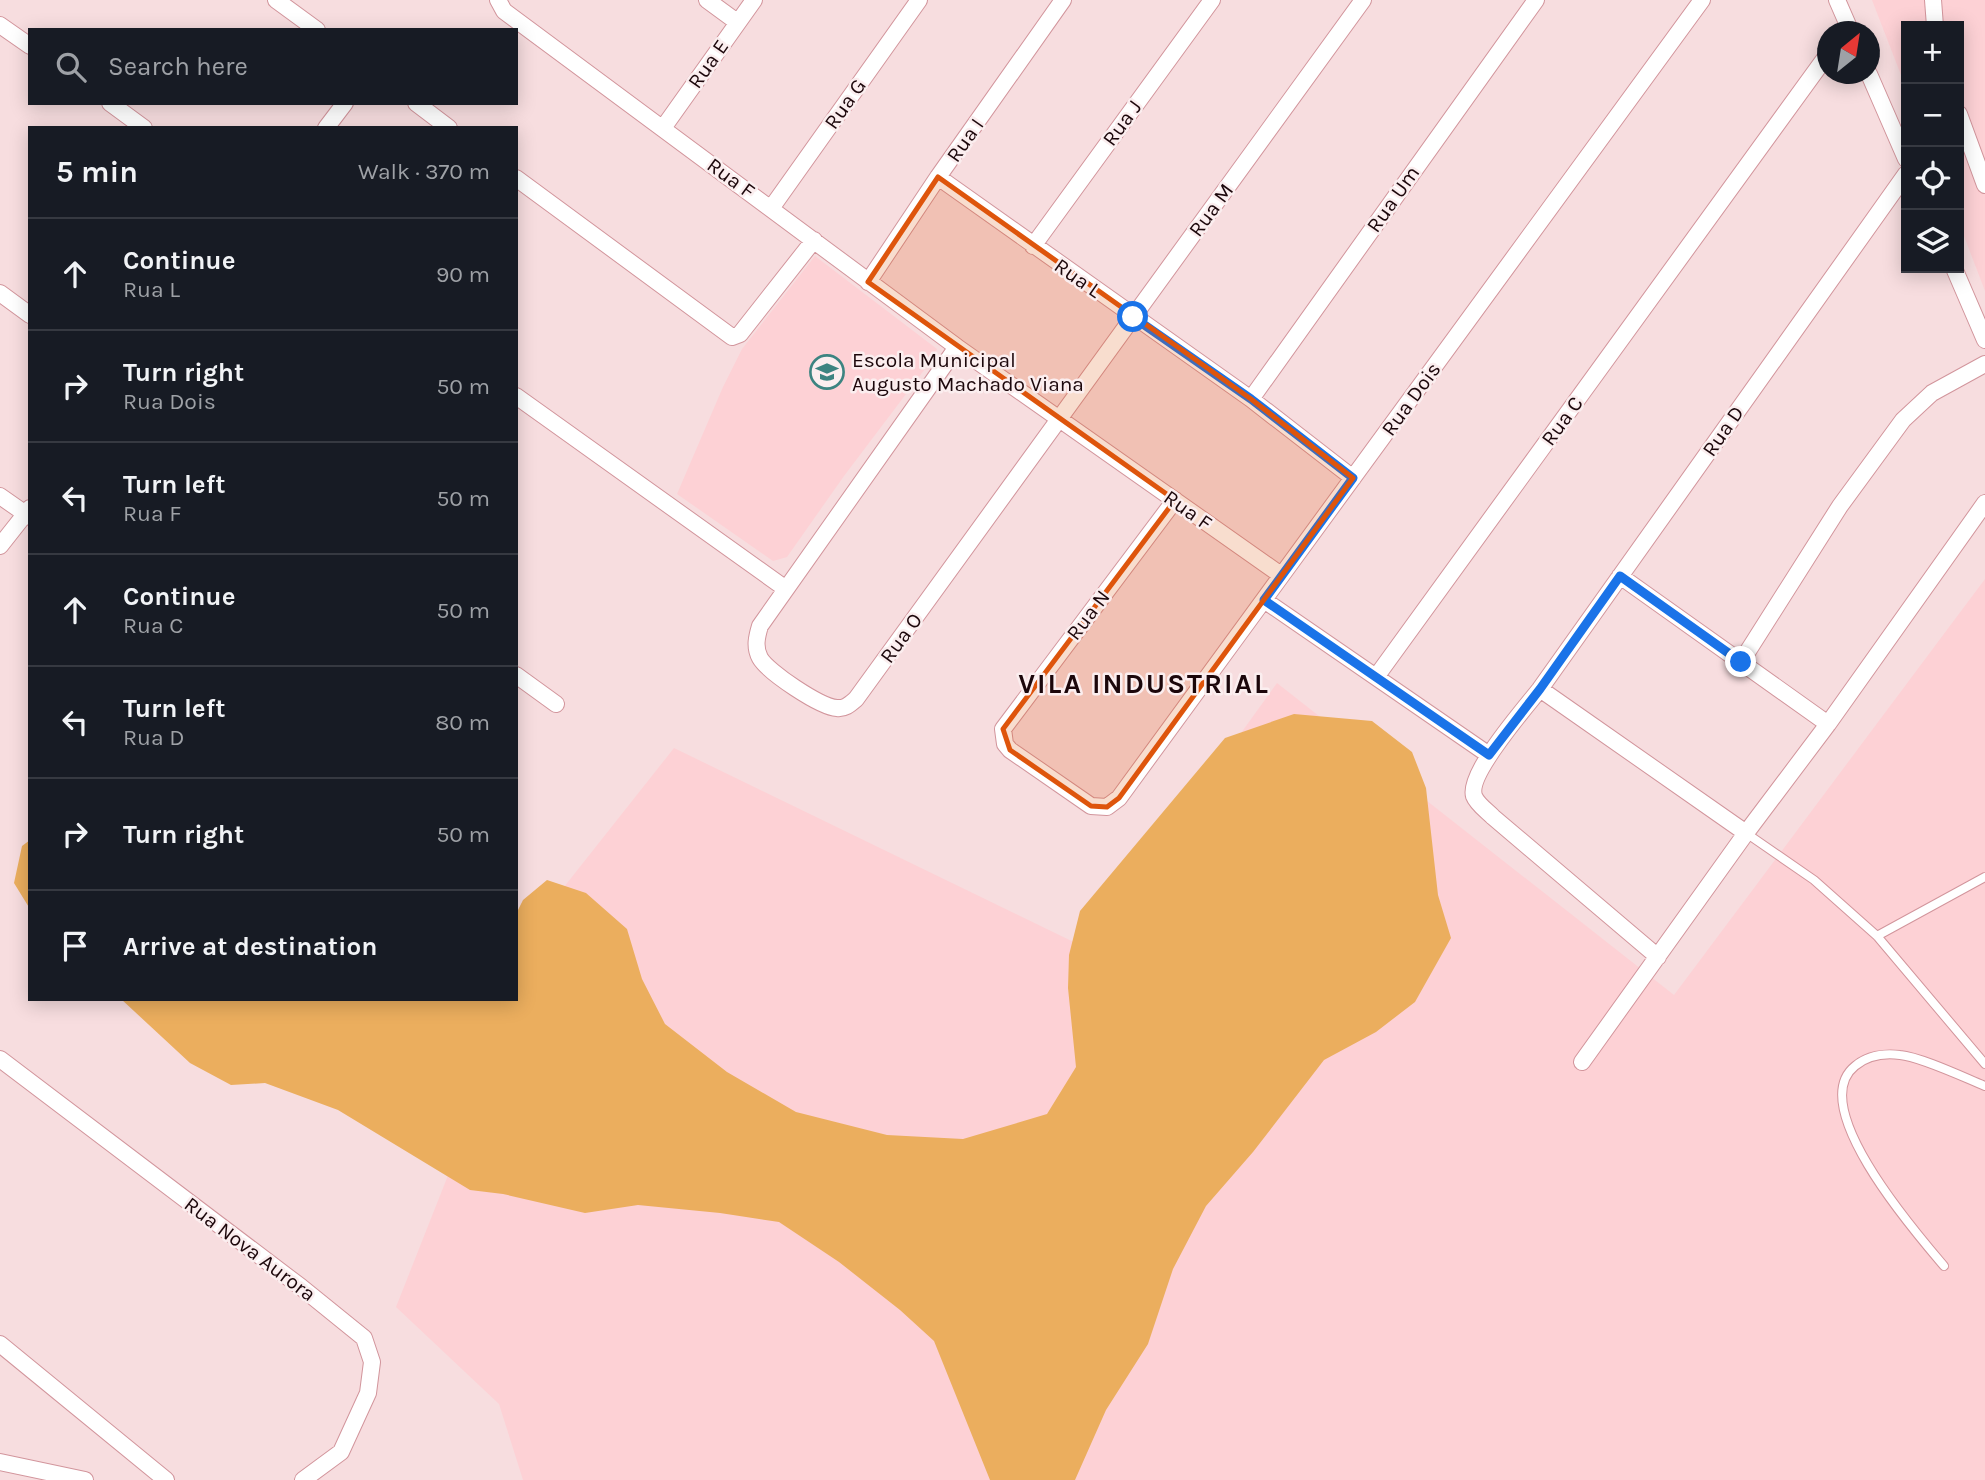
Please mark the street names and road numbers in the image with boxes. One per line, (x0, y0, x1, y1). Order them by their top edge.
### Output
street label: Rua E (683, 35, 733, 93)
street label: Rua G (819, 74, 871, 134)
street label: Rua J (1097, 95, 1147, 151)
street label: Rua I (941, 113, 989, 167)
street label: Rua F (702, 153, 760, 203)
street label: Rua Um (1362, 161, 1424, 237)
street label: Rua M (1184, 179, 1238, 241)
street label: Rua L (1050, 253, 1106, 303)
street label: Rua Dois (1376, 358, 1446, 440)
street label: Rua C (1536, 392, 1588, 450)
street label: Rua D (1697, 401, 1749, 461)
street label: Rua F (1159, 485, 1217, 535)
street label: Rua N (1061, 585, 1115, 645)
street label: Rua O (875, 608, 927, 668)
street label: Rua Nova Aurora (180, 1192, 320, 1306)

